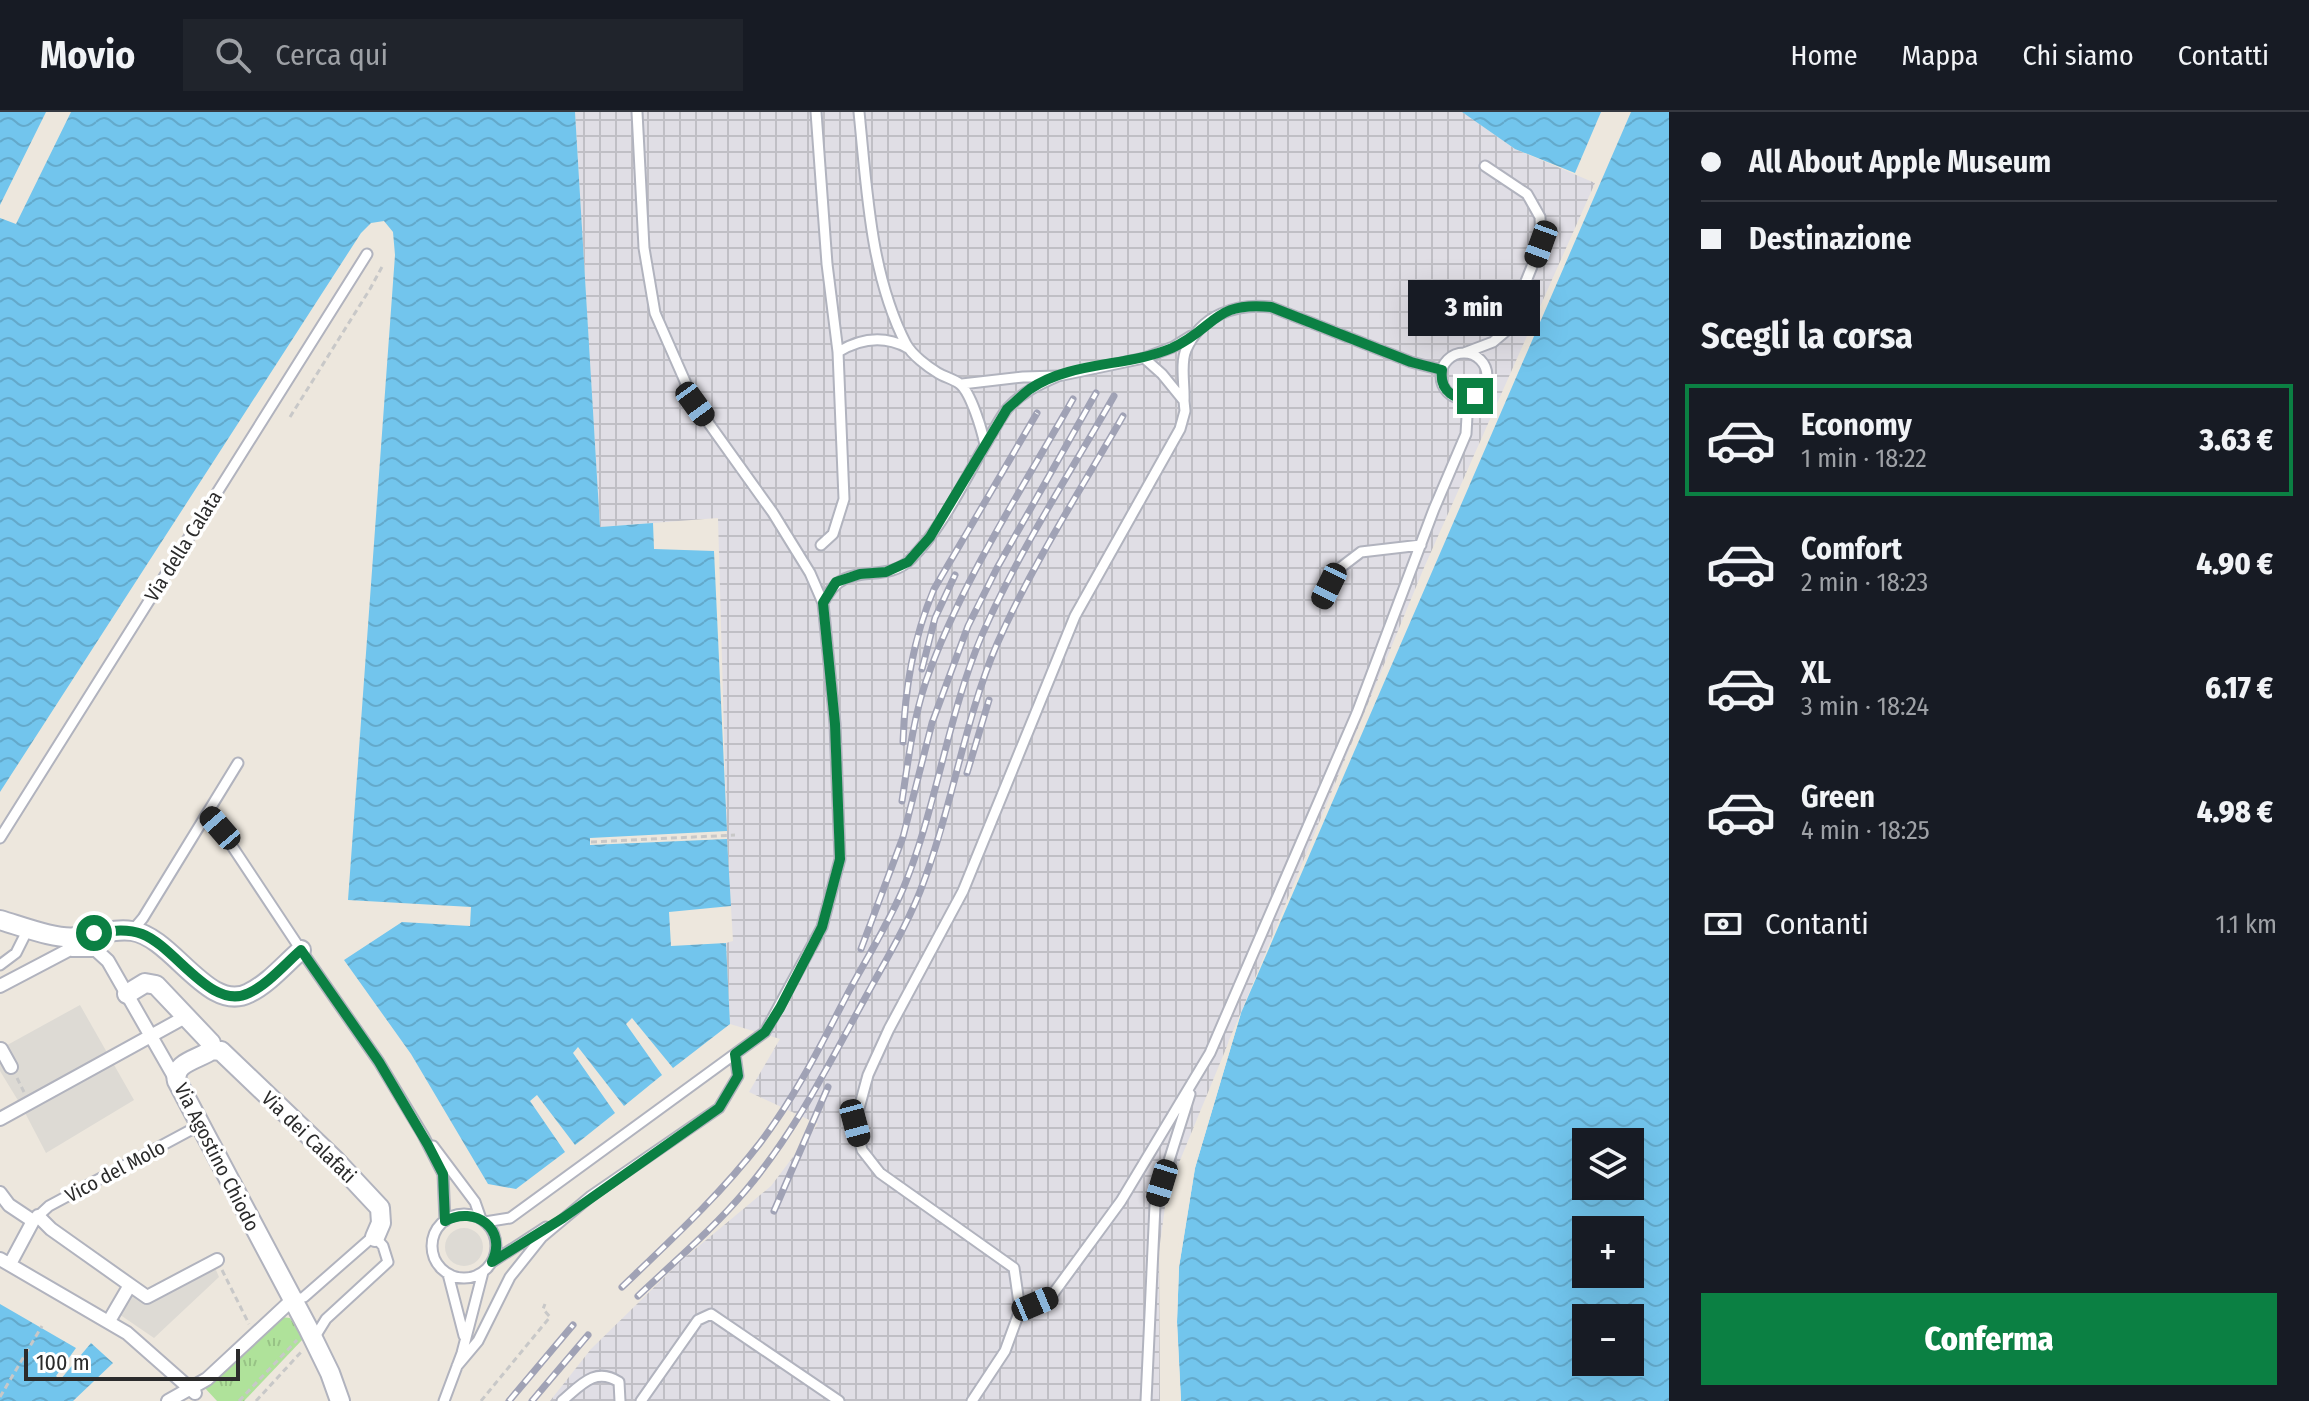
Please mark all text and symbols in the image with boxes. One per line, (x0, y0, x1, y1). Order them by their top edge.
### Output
search box (183, 19, 743, 91)
text: Movio (40, 32, 135, 78)
icon: search (211, 33, 255, 77)
text: Cerca qui (275, 37, 388, 73)
text: Home (1791, 39, 1858, 72)
text: Mappa (1902, 39, 1978, 72)
text: Chi siamo (2022, 39, 2134, 72)
text: Contatti (2178, 39, 2269, 72)
text: All About Apple Museum (1749, 144, 2051, 180)
car (1522, 217, 1560, 271)
text: Destinazione (1749, 221, 1911, 257)
callout: 3 min (1409, 280, 1541, 336)
text: 3 min (1445, 292, 1503, 323)
text: Scegli la corsa (1701, 314, 1913, 358)
car (671, 378, 719, 430)
route end (1457, 378, 1493, 414)
icon: car (1705, 404, 1777, 476)
text: Economy (1801, 407, 1912, 443)
text: 3.63 € (2200, 422, 2273, 458)
text: 1 min · 18:22 (1801, 443, 1927, 474)
street label: Via della Calata (139, 486, 227, 606)
icon: car (1705, 528, 1777, 600)
text: Comfort (1801, 531, 1902, 567)
text: 4.90 € (2196, 546, 2273, 582)
car (1308, 559, 1350, 613)
text: 2 min · 18:23 (1801, 567, 1928, 598)
icon: car (1705, 652, 1777, 724)
text: XL (1801, 655, 1831, 691)
text: 6.17 € (2205, 670, 2273, 706)
text: 3 min · 18:24 (1801, 691, 1929, 722)
icon: car (1705, 776, 1777, 848)
text: Green (1801, 779, 1875, 815)
text: 4.98 € (2197, 794, 2273, 830)
car (195, 802, 245, 854)
text: 4 min · 18:25 (1801, 815, 1930, 846)
icon: cash (1701, 902, 1745, 946)
text: Contanti (1765, 906, 1869, 942)
text: 1.1 km (2216, 909, 2277, 940)
route start (76, 915, 112, 951)
street label: Via Agostino Chiodo (169, 1079, 265, 1235)
street label: Via dei Calafati (257, 1086, 361, 1188)
car (837, 1097, 873, 1149)
map controls (1572, 1128, 1644, 1376)
button: layers (1572, 1128, 1644, 1200)
street label: Vico del Molo (61, 1135, 169, 1207)
car (1144, 1157, 1180, 1209)
button: + (1572, 1216, 1644, 1288)
car (1008, 1284, 1062, 1324)
button: Conferma (1701, 1293, 2277, 1385)
button: − (1572, 1304, 1644, 1376)
scale bar (24, 1345, 240, 1381)
text: 100 m (36, 1349, 90, 1376)

